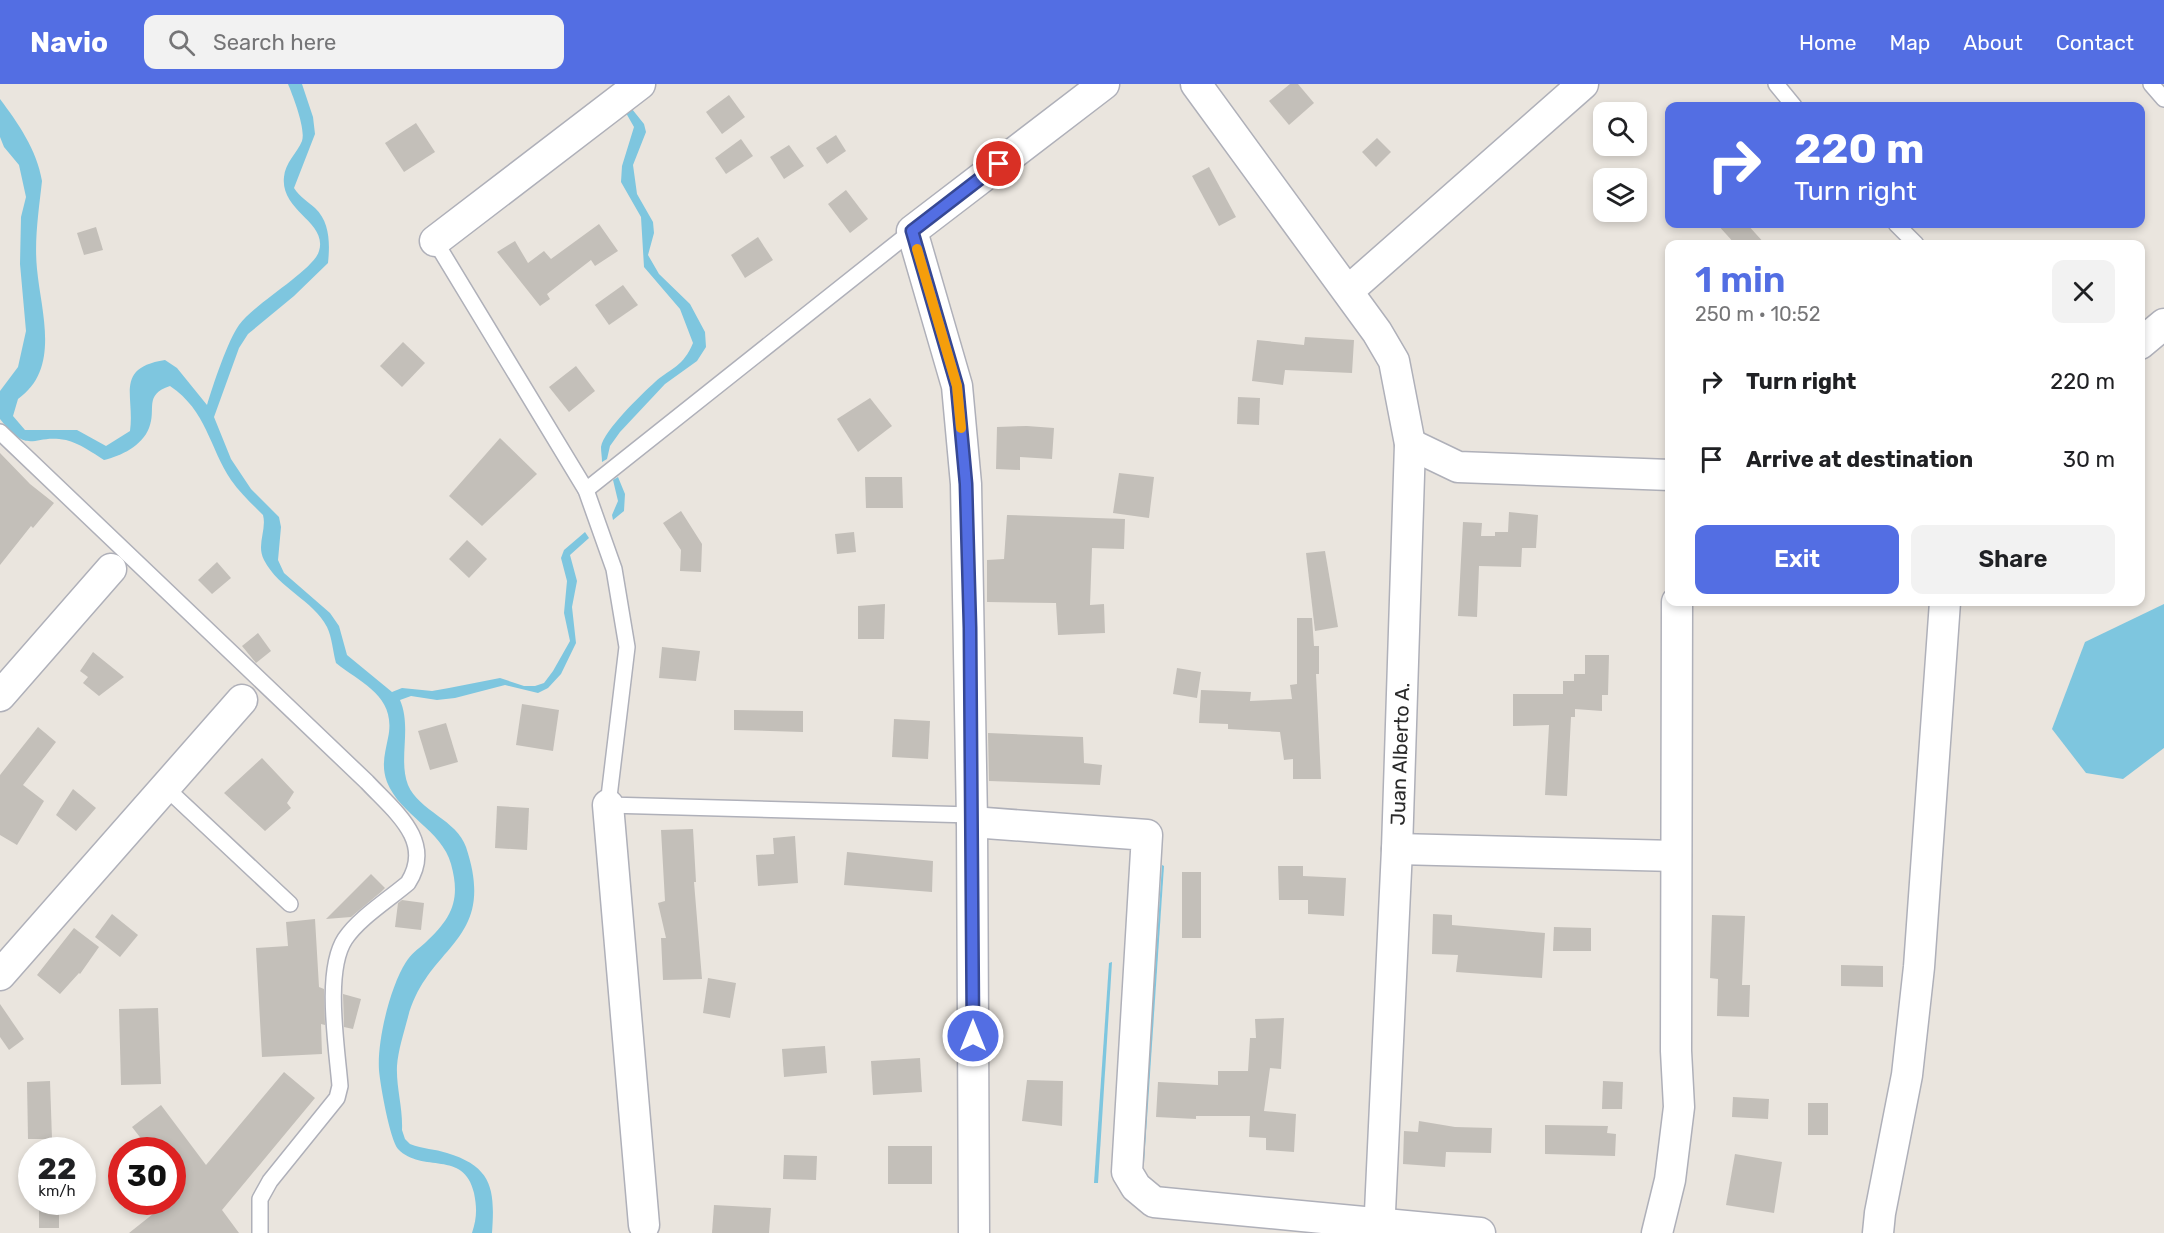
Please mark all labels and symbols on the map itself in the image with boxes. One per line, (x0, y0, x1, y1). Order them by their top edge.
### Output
pin (973, 138, 1024, 189)
street label: Juan Alberto A. (1386, 682, 1414, 826)
position arrow (941, 1004, 1005, 1068)
speed limit sign: 30 (108, 1137, 186, 1215)

